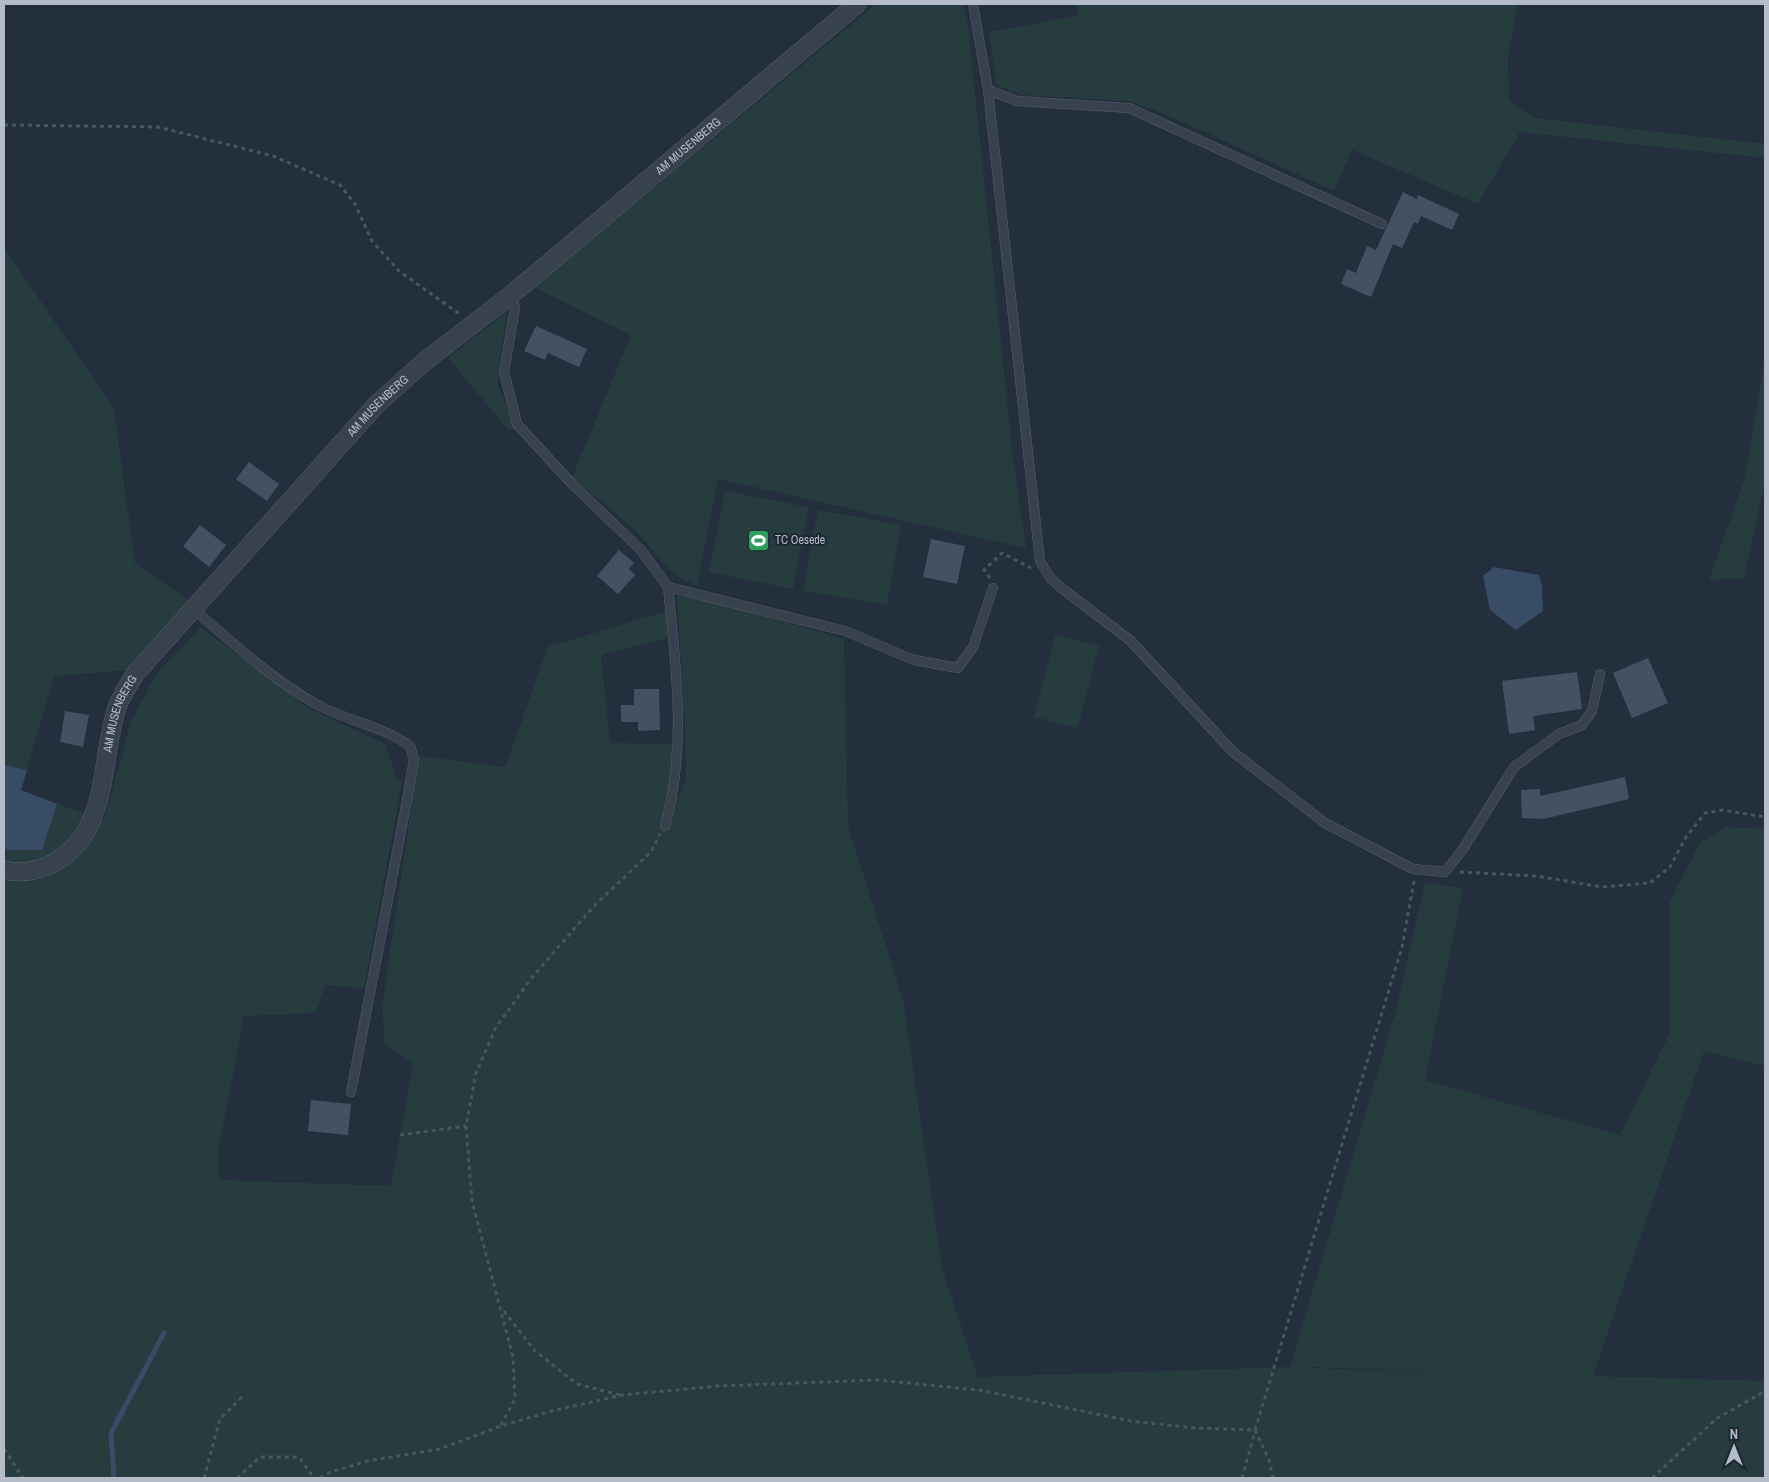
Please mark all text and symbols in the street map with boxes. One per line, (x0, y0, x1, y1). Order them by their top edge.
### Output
street label: AM MUSENBERG (651, 114, 724, 179)
street label: AM MUSENBERG (343, 372, 412, 441)
sports icon: TC Oesede (747, 528, 771, 552)
place label: TC Oesede (775, 532, 825, 548)
street label: AM MUSENBERG (99, 672, 141, 754)
north arrow (1709, 1422, 1759, 1472)
text: N (1730, 1425, 1738, 1443)

